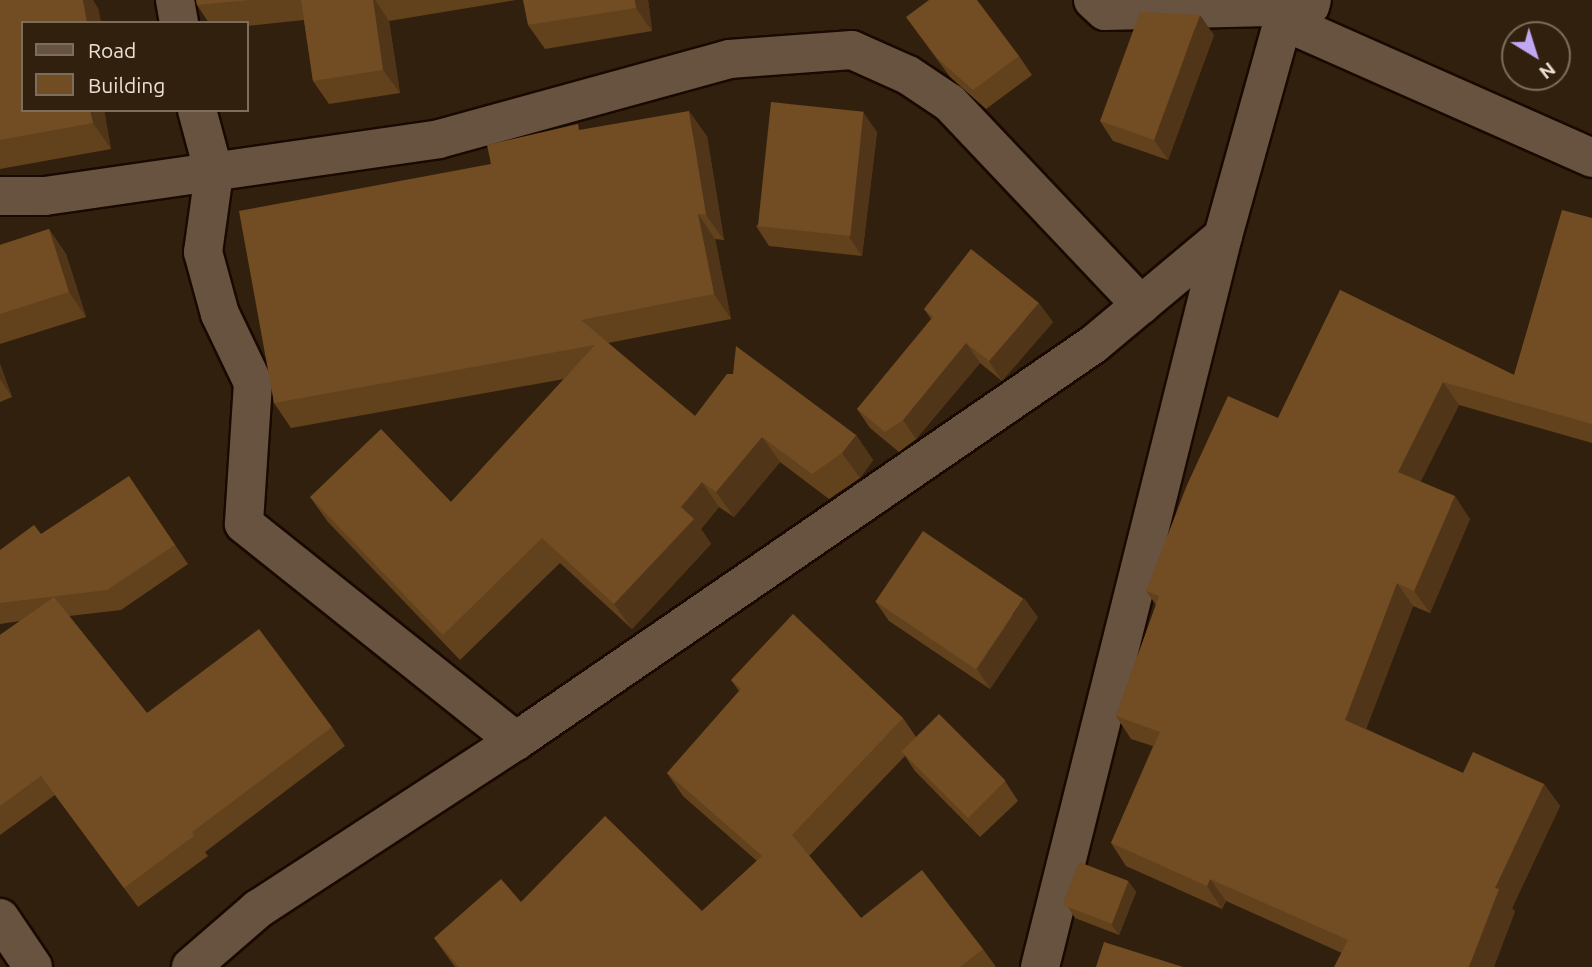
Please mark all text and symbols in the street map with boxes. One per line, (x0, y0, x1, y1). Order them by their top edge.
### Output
legend (21, 21, 248, 112)
north arrow (1501, 21, 1571, 91)
text: Road (88, 38, 136, 62)
text: N (1535, 58, 1560, 84)
text: Building (88, 73, 165, 97)

